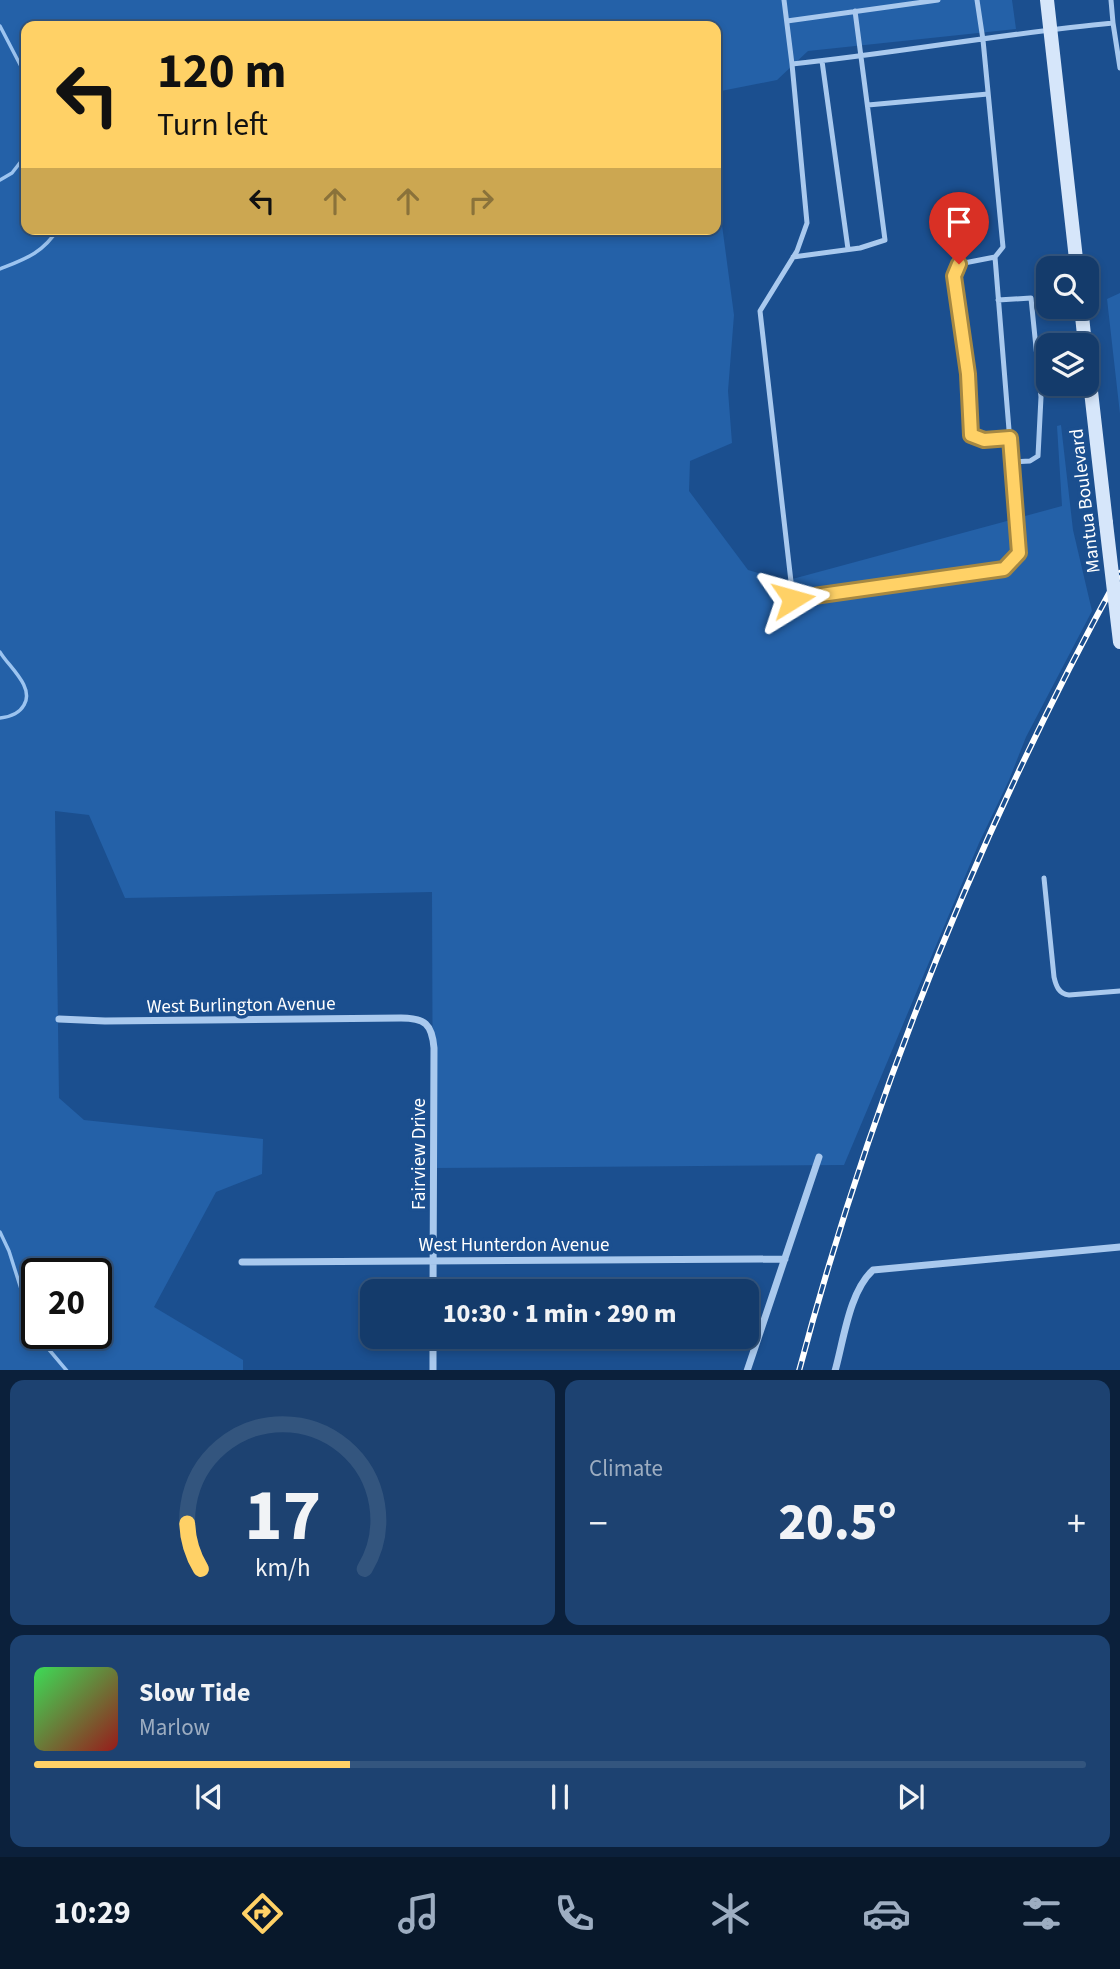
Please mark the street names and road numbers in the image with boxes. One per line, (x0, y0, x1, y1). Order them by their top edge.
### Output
street label: Mantua Boulevard (1063, 427, 1108, 574)
street label: West Burlington Avenue (146, 990, 336, 1021)
street label: Fairview Drive (406, 1098, 433, 1210)
street label: West Hunterdon Avenue (419, 1232, 609, 1259)

